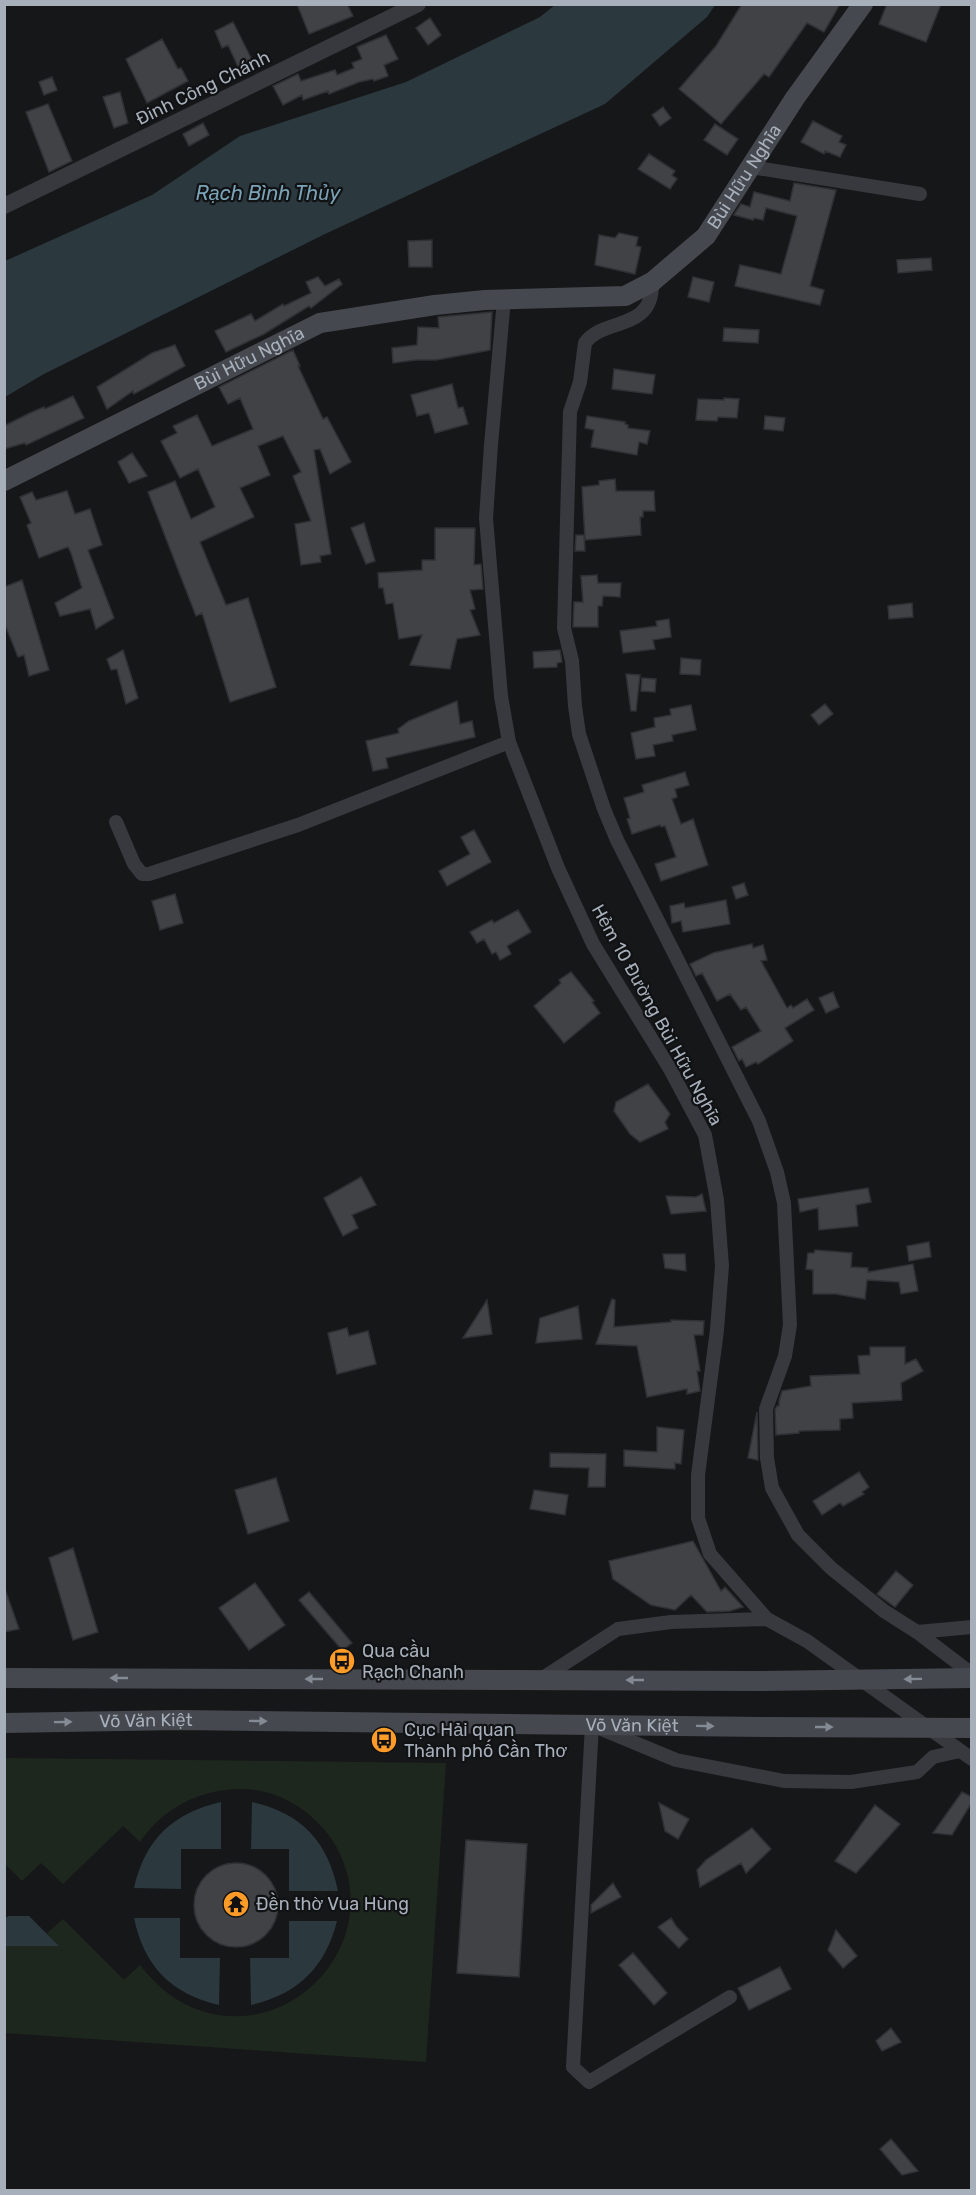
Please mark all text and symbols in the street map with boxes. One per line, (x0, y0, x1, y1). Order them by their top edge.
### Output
street label: Đinh Công Chánh (132, 46, 274, 130)
street label: Bùi Hữu Nghĩa (702, 120, 786, 233)
water label: Rạch Bình Thủy (196, 181, 341, 205)
street label: Bùi Hữu Nghĩa (190, 322, 308, 395)
street label: Hẻm 10 Đường Bùi Hữu Nghĩa (587, 901, 727, 1129)
place label: Qua cầu Rạch Chanh (362, 1639, 464, 1683)
bus stop icon: Qua cầu Rạch Chanh (327, 1646, 357, 1676)
one-way arrow (109, 1673, 128, 1683)
one-way arrow (304, 1674, 323, 1684)
one-way arrow (904, 1674, 923, 1684)
one-way arrow (625, 1675, 644, 1685)
street label: Võ Văn Kiệt (99, 1709, 193, 1732)
street label: Võ Văn Kiệt (585, 1714, 679, 1737)
one-way arrow (248, 1716, 267, 1726)
one-way arrow (53, 1717, 72, 1727)
place label: Cục Hải quan Thành phố Cần Thơ (404, 1719, 567, 1762)
one-way arrow (695, 1721, 714, 1731)
one-way arrow (815, 1722, 834, 1732)
bus stop icon: Cục Hải quan Thành phố Cần Thơ (369, 1725, 399, 1755)
temple icon: Đền thờ Vua Hùng (221, 1889, 251, 1919)
place label: Đền thờ Vua Hùng (256, 1892, 409, 1915)

